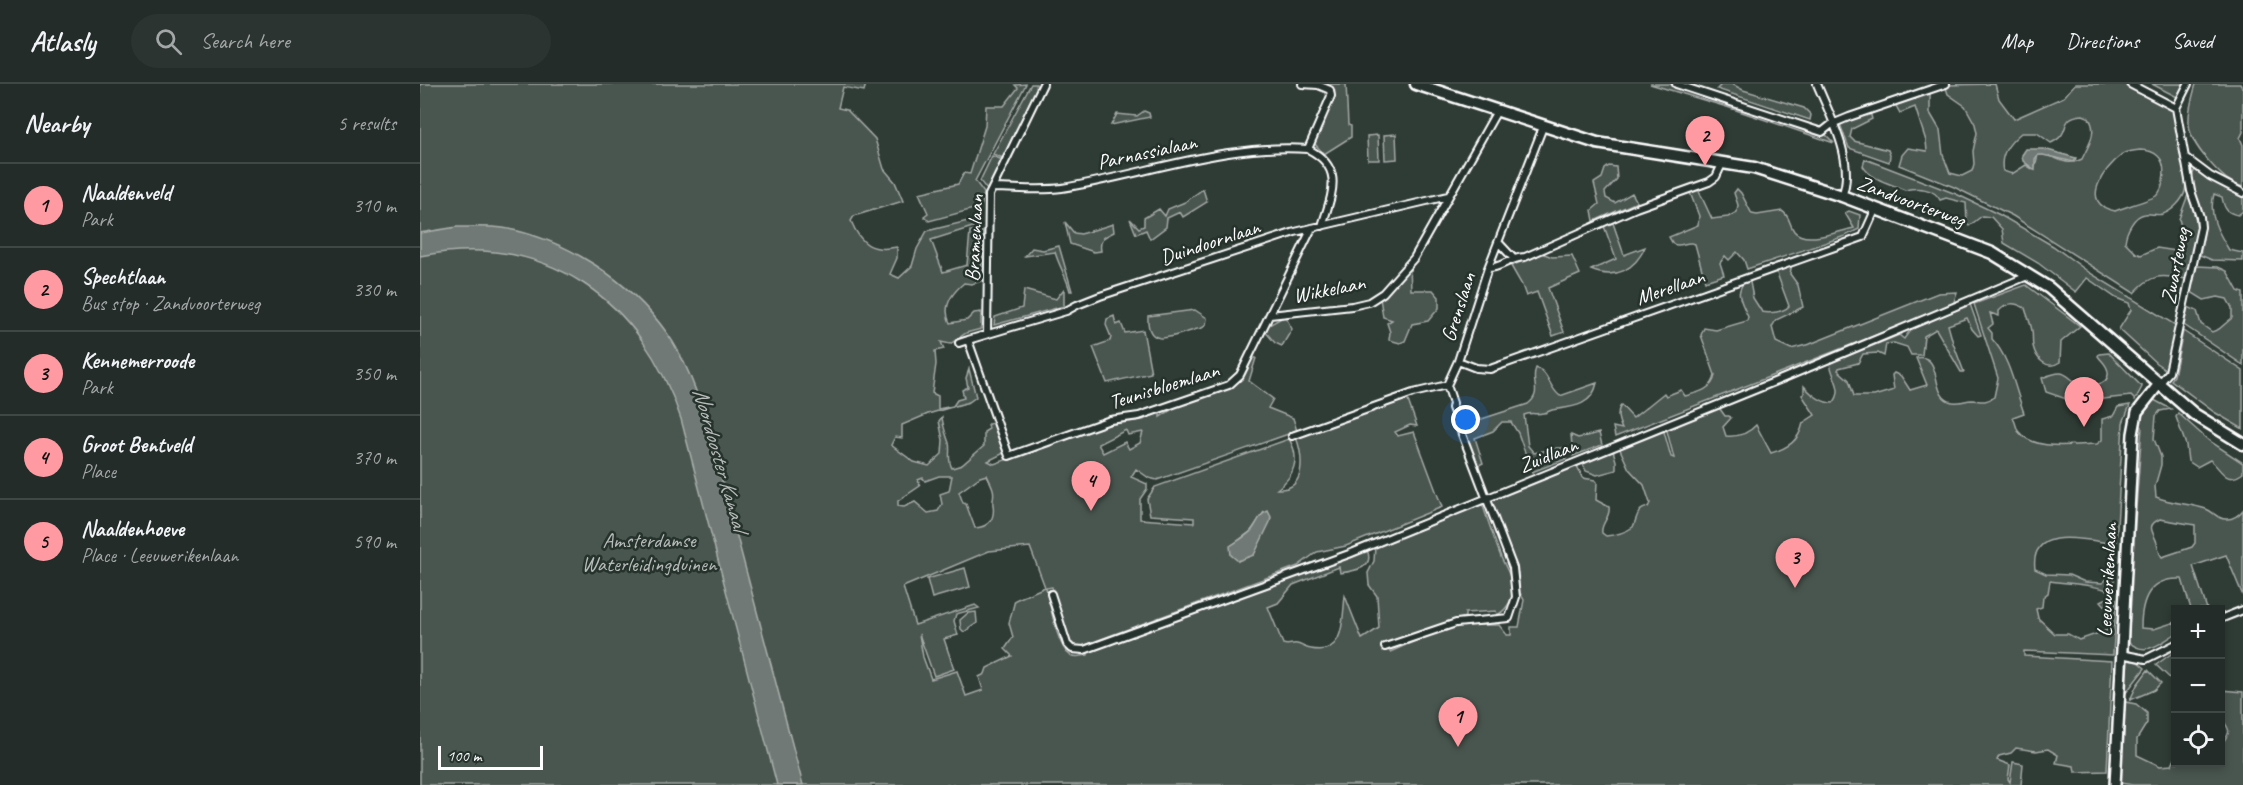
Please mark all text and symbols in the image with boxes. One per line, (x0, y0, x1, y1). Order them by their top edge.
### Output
search box (131, 14, 551, 68)
text: Atlasly (30, 24, 95, 59)
icon: search (152, 25, 185, 58)
text: Search here (200, 27, 290, 55)
text: Map (2001, 28, 2033, 54)
text: Directions (2066, 28, 2139, 54)
text: Saved (2172, 28, 2213, 54)
text: Nearby (24, 107, 89, 140)
text: 5 results (337, 111, 396, 136)
pin: 2 (1686, 116, 1724, 166)
street label: Parnassialaan (1095, 128, 1201, 175)
street label: Zandvoorterweg (1853, 169, 1970, 233)
text: Naaldenveld (81, 179, 171, 207)
text: 1 (39, 193, 48, 218)
text: 310 m (353, 193, 396, 218)
street label: Bramenlaan (959, 193, 989, 282)
text: Park (81, 207, 113, 232)
street label: Duindoornlaan (1157, 213, 1265, 270)
street label: Zwarteweg (2155, 224, 2195, 306)
text: Spechtlaan (81, 263, 165, 291)
street label: Merellaan (1632, 263, 1708, 311)
street label: Wikkelaan (1291, 269, 1368, 309)
street label: Grenslaan (1435, 269, 1482, 345)
text: 2 (39, 277, 48, 302)
text: 330 m (353, 277, 396, 302)
text: Bus stop · Zandvoorterweg (81, 291, 260, 316)
text: Kennemerroode (81, 347, 194, 375)
street label: Teunisbloemlaan (1106, 357, 1223, 415)
text: 3 (39, 361, 48, 386)
text: 350 m (353, 361, 396, 386)
text: Park (81, 375, 113, 400)
pin: 5 (2064, 378, 2104, 427)
water label: Noordooster Kanaal (686, 384, 756, 541)
your location (1451, 405, 1480, 434)
text: Groot Bentveld (81, 431, 192, 459)
street label: Zuidlaan (1515, 431, 1583, 478)
text: 4 (39, 445, 48, 470)
text: 370 m (353, 445, 396, 470)
text: Place (81, 459, 116, 484)
pin: 4 (1072, 462, 1110, 511)
text: Naaldenhoeve (81, 515, 184, 543)
street label: Leeuwerikenlaan (2091, 521, 2123, 638)
park label: Amsterdamse Waterleidingduinen (582, 527, 718, 577)
text: 5 (39, 529, 48, 554)
text: 590 m (353, 529, 396, 554)
pin: 3 (1776, 538, 1814, 588)
text: Place · Leeuwerikenlaan (81, 543, 238, 568)
map controls (2171, 605, 2225, 767)
button: + (2171, 605, 2225, 659)
button: − (2171, 659, 2225, 713)
pin: 1 (1438, 698, 1478, 747)
button: locate (2171, 713, 2225, 767)
scale bar (438, 743, 543, 770)
text: 100 m (447, 746, 481, 766)

